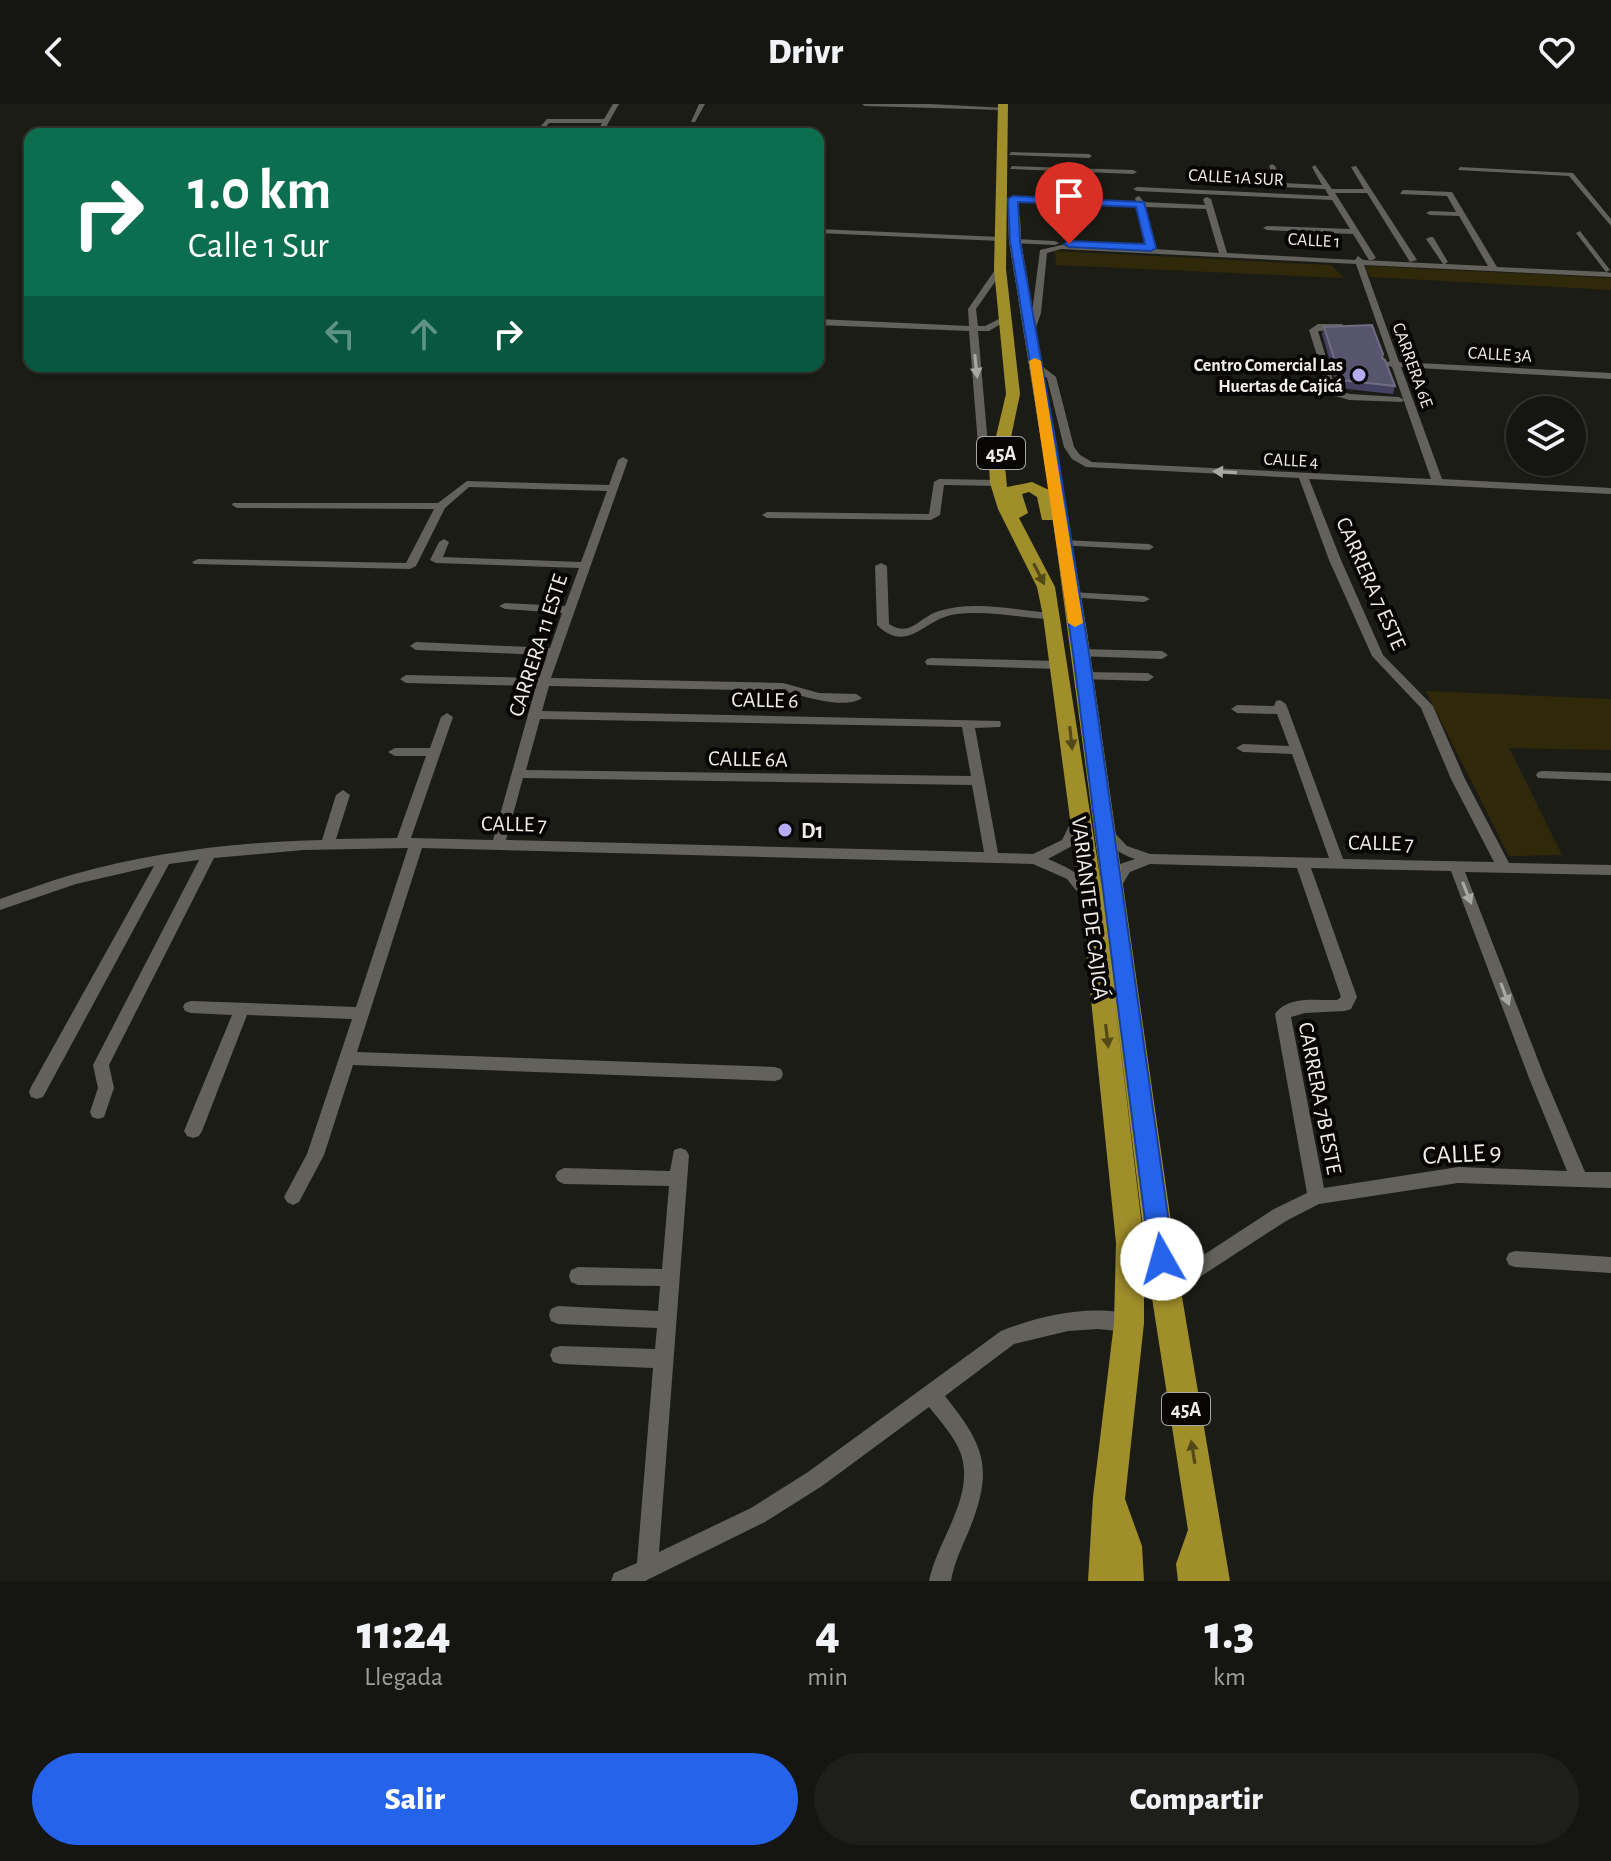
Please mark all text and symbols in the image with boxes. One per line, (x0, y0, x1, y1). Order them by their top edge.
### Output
icon: back (32, 30, 76, 74)
icon: heart (1535, 30, 1579, 74)
text: Drivr (768, 34, 843, 70)
icon: right (56, 160, 160, 264)
pin (1035, 162, 1103, 244)
text: 1.0 km (188, 163, 332, 219)
street label: CALLE 1A SUR (1188, 167, 1284, 189)
icon: arrive (1047, 174, 1091, 218)
text: Calle 1 Sur (188, 228, 329, 264)
street label: CALLE 1 (1287, 231, 1341, 251)
icon: left (318, 312, 362, 356)
icon: ahead (402, 312, 446, 356)
icon: right (486, 312, 530, 356)
street label: CARRERA 6E (1388, 320, 1436, 411)
street label: CALLE 3A (1467, 344, 1533, 366)
one-way arrow (970, 354, 983, 379)
place label: Centro Comercial Las Huertas de Cajicá (1194, 357, 1343, 396)
marker: Centro Comercial Las Huertas de Cajicá (1350, 366, 1368, 384)
map controls (1506, 396, 1586, 476)
button: layers (1506, 396, 1586, 476)
road number: 45A (977, 437, 1025, 469)
street label: CALLE 4 (1263, 451, 1319, 471)
one-way arrow (1212, 466, 1237, 479)
street label: CARRERA 7 ESTE (1332, 514, 1410, 653)
one-way arrow (1033, 562, 1046, 585)
street label: CARRERA 11 ESTE (505, 571, 571, 719)
street label: CALLE 6 (731, 688, 799, 712)
one-way arrow (1064, 726, 1077, 751)
street label: CALLE 6A (708, 747, 788, 771)
street label: CALLE 7 (481, 812, 547, 836)
street label: VARIANTE DE CAJICÁ (1068, 815, 1113, 1001)
place label: D1 (801, 820, 823, 842)
marker: D1 (776, 821, 794, 839)
street label: CALLE 7 (1348, 831, 1414, 855)
one-way arrow (1461, 881, 1474, 905)
one-way arrow (1500, 982, 1512, 1006)
street label: CARRERA 7B ESTE (1294, 1020, 1346, 1176)
one-way arrow (1101, 1023, 1114, 1048)
street label: CALLE 9 (1422, 1139, 1502, 1169)
position arrow (1120, 1217, 1204, 1301)
road number: 45A (1162, 1393, 1210, 1425)
one-way arrow (1186, 1439, 1198, 1464)
text: 11:24 (357, 1610, 451, 1658)
text: 4 (815, 1610, 840, 1658)
text: 1.3 (1205, 1610, 1254, 1658)
text: Llegada (364, 1664, 443, 1690)
text: min (807, 1664, 848, 1690)
text: km (1213, 1664, 1246, 1690)
button: Salir (32, 1753, 798, 1845)
button: Compartir (814, 1753, 1579, 1845)

